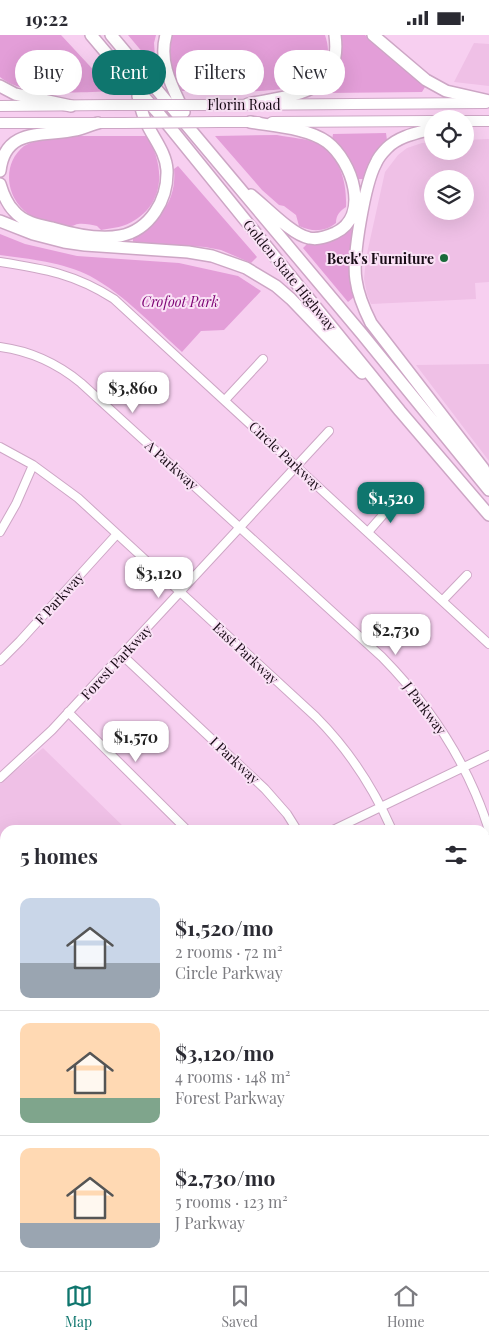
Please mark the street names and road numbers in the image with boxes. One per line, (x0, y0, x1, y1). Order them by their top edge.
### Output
street label: Florin Road (207, 95, 281, 114)
street label: Golden State Highway (239, 215, 341, 335)
street label: Circle Parkway (245, 417, 327, 495)
street label: A Parkway (140, 435, 203, 494)
street label: F Parkway (30, 568, 88, 628)
street label: East Parkway (209, 618, 283, 688)
street label: Forest Parkway (76, 620, 156, 704)
street label: J Parkway (398, 677, 451, 738)
street label: I Parkway (206, 732, 264, 788)

